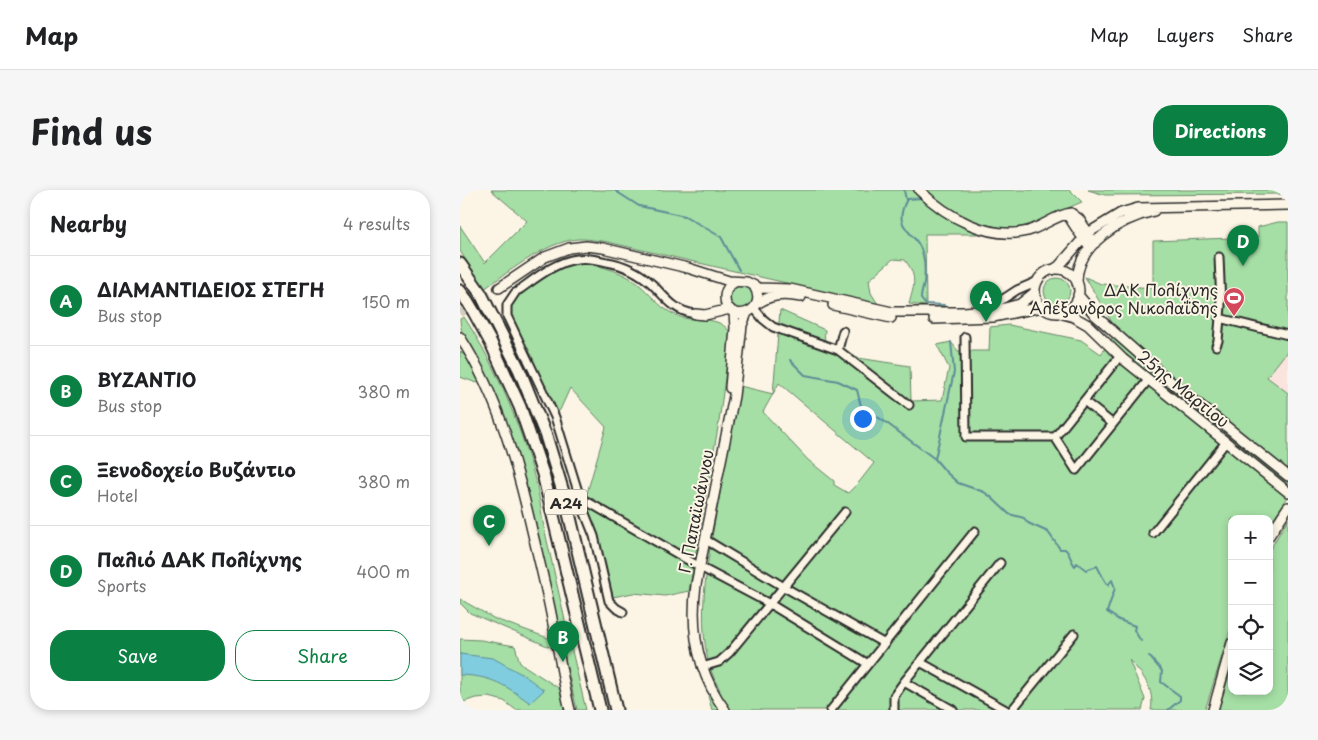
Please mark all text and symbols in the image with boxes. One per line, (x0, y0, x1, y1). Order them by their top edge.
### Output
text: Map (25, 17, 78, 53)
text: Map (1090, 21, 1129, 48)
text: Layers (1157, 21, 1214, 48)
text: Share (1242, 21, 1293, 48)
text: Find us (30, 104, 152, 157)
button: Directions (1153, 105, 1288, 156)
text: Nearby (50, 207, 127, 239)
text: 4 results (343, 211, 410, 235)
pin: D (1227, 225, 1259, 266)
text: ΔΙΑΜΑΝΤΙΔΕΙΟΣ ΣΤΕΓΗ (97, 275, 325, 303)
place label: ΔΑΚ Πολίχνης Αλέξανδρος Νικολαΐδης (1030, 277, 1218, 319)
pin: A (970, 281, 1002, 322)
sports icon: ΔΑΚ Πολίχνης Αλέξανδρος Νικολαΐδης (1222, 286, 1246, 317)
text: A (60, 289, 72, 313)
text: 150 m (362, 289, 410, 313)
text: Bus stop (97, 303, 162, 327)
street label: 25ης Μαρτίου (1133, 344, 1235, 432)
text: ΒΥΖΑΝΤΙΟ (97, 365, 196, 393)
text: B (61, 379, 71, 403)
text: 380 m (358, 379, 410, 403)
text: Bus stop (97, 393, 162, 417)
your location (850, 406, 876, 432)
street label: Γ. Παπαϊωάννου (671, 447, 719, 575)
text: Ξενοδοχείο Βυζάντιο (97, 455, 296, 483)
text: C (60, 469, 72, 493)
text: 380 m (358, 469, 410, 493)
text: Hotel (97, 483, 138, 507)
road number: Α24 (545, 490, 587, 514)
pin: C (473, 505, 505, 546)
map controls (1228, 515, 1273, 695)
button: + (1228, 515, 1273, 560)
text: Παλιό ΔΑΚ Πολίχνης (97, 545, 302, 573)
text: D (60, 559, 72, 583)
text: 400 m (357, 559, 410, 583)
button: − (1228, 560, 1273, 605)
text: Sports (97, 573, 146, 597)
button: locate (1228, 605, 1273, 650)
pin: B (547, 621, 579, 662)
button: Save (50, 630, 225, 681)
button: Share (235, 630, 410, 681)
button: layers (1228, 650, 1273, 695)

